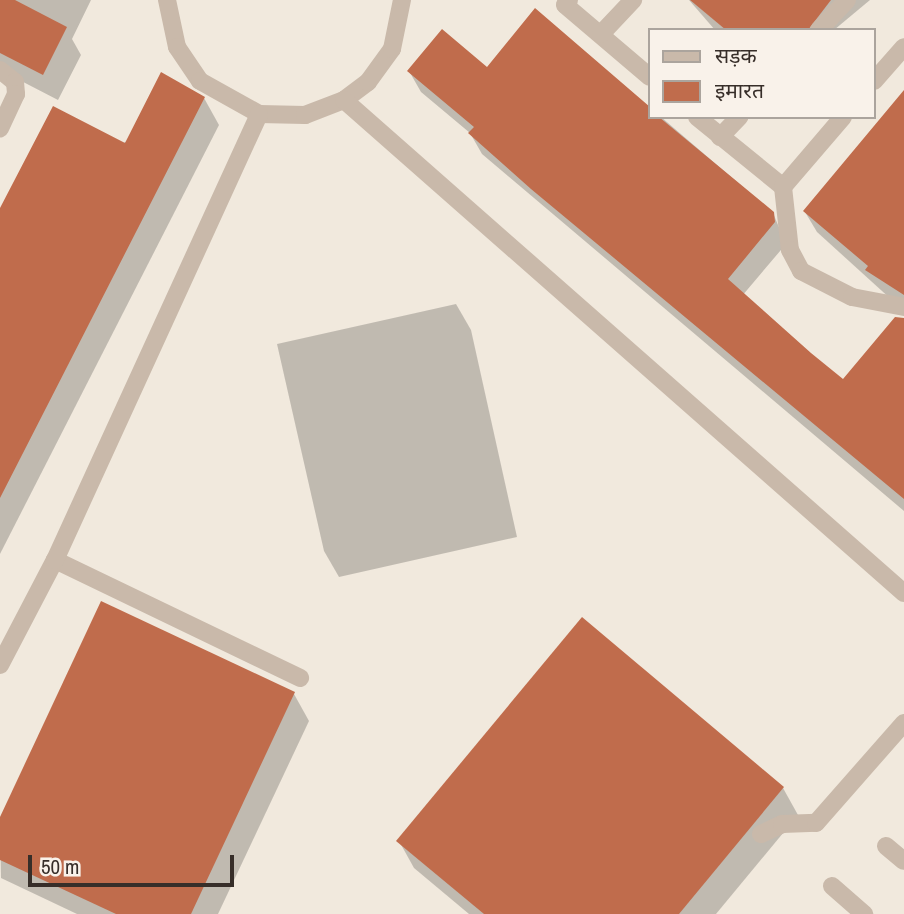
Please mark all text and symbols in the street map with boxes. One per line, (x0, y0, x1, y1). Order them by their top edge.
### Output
legend (648, 28, 876, 119)
text: सड़क (715, 41, 757, 70)
text: इमारत (715, 76, 764, 105)
scale bar (32, 841, 238, 885)
text: 50 m (41, 852, 79, 881)

